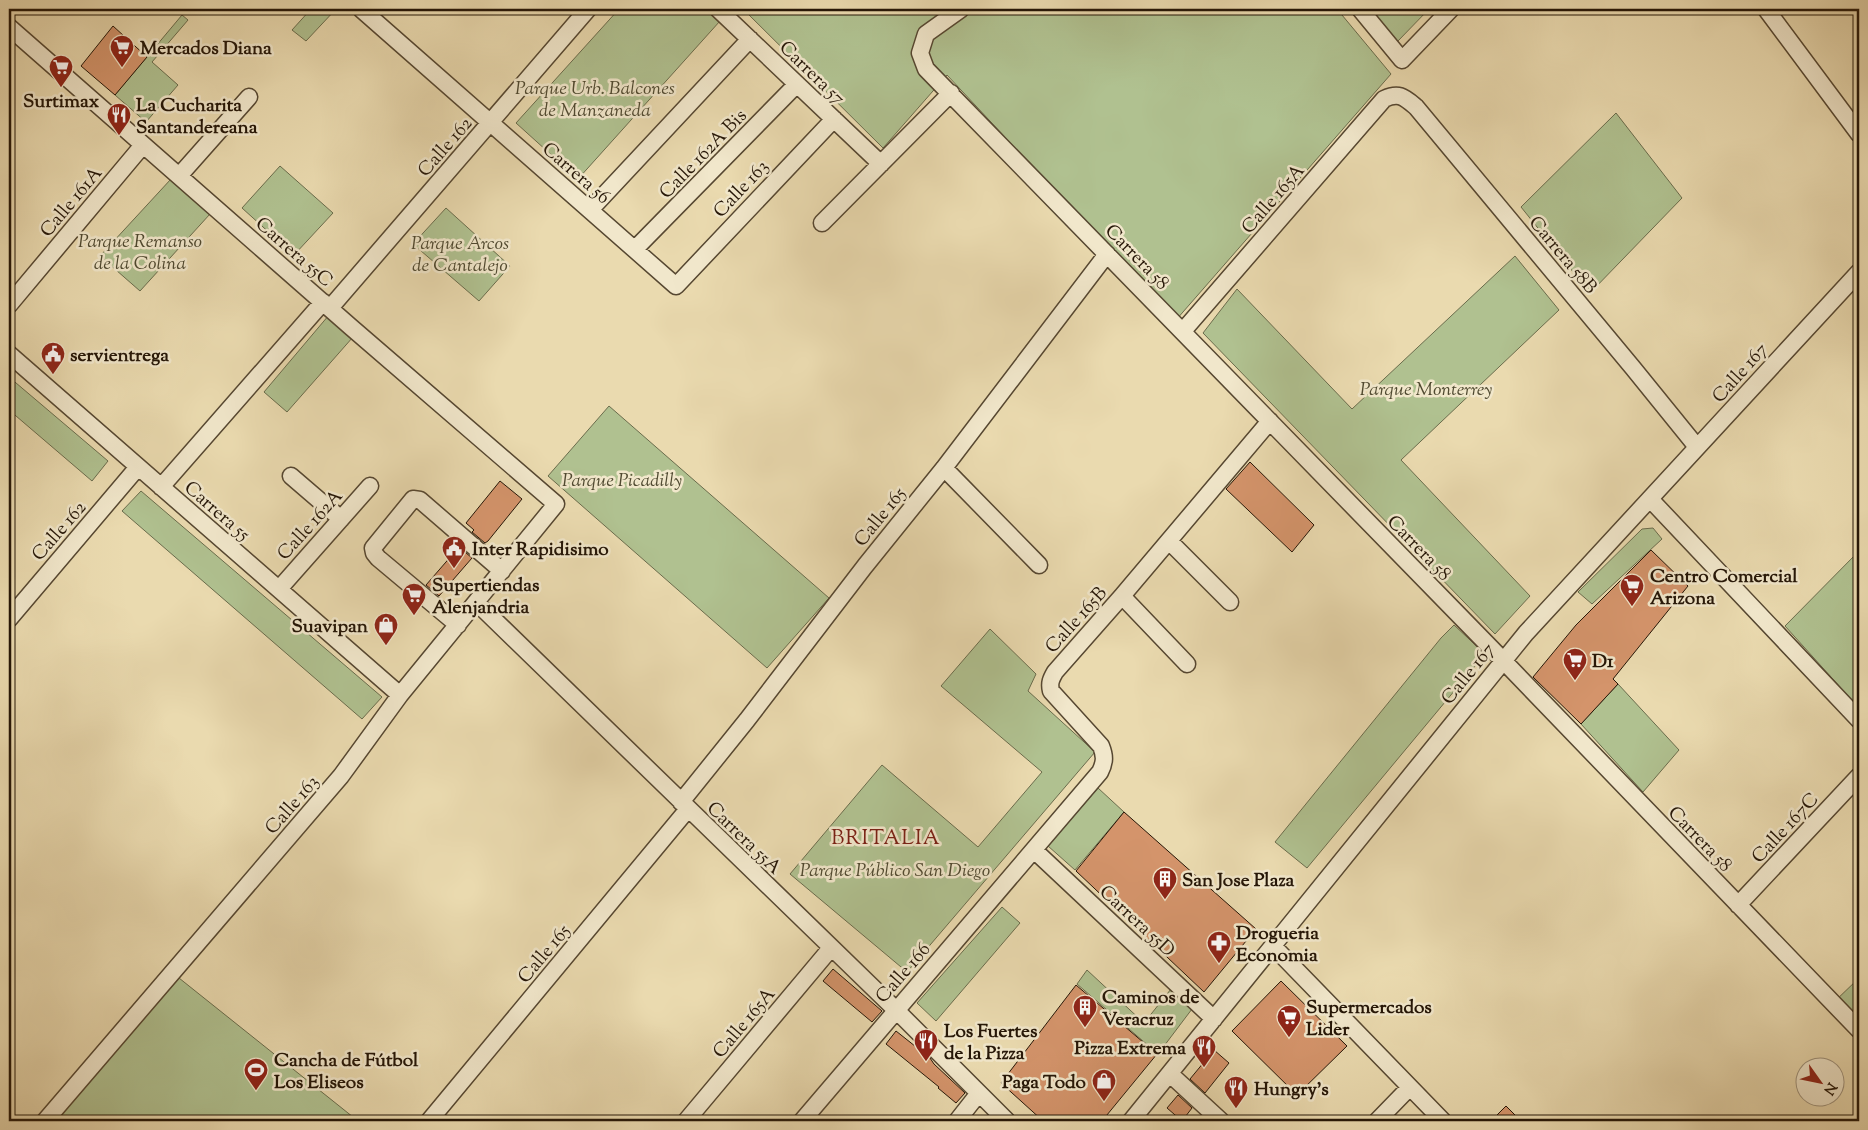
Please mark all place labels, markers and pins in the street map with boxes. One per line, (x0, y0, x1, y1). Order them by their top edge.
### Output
supermarket icon: Mercados Diana (109, 34, 135, 68)
place label: Mercados Diana (140, 36, 272, 63)
supermarket icon: Surtimax (48, 54, 74, 88)
place label: Surtimax (23, 89, 100, 116)
place label: La Cucharita Santandereana (136, 93, 258, 142)
restaurant icon: La Cucharita Santandereana (106, 102, 132, 136)
public building icon: servientrega (40, 341, 66, 375)
place label: servientrega (70, 343, 169, 370)
public building icon: Inter Rapidisimo (441, 535, 467, 569)
place label: Inter Rapidisimo (472, 537, 609, 564)
place label: Centro Comercial Arizona (1650, 564, 1798, 613)
place label: Supertiendas Alenjandria (432, 573, 540, 622)
supermarket icon: Centro Comercial Arizona (1619, 573, 1645, 607)
supermarket icon: Supertiendas Alenjandria (401, 582, 427, 616)
shop icon: Suavipan (373, 612, 399, 646)
place label: Suavipan (291, 614, 369, 641)
supermarket icon: D1 (1562, 647, 1588, 681)
place label: D1 (1592, 649, 1614, 676)
building icon: San Jose Plaza (1152, 866, 1178, 900)
place label: San Jose Plaza (1182, 868, 1295, 895)
place label: Drogueria Economia (1236, 921, 1319, 970)
pharmacy icon: Drogueria Economia (1206, 930, 1232, 964)
place label: Caminos de Veracruz (1102, 985, 1199, 1034)
building icon: Caminos de Veracruz (1072, 994, 1098, 1028)
place label: Supermercados Lider (1306, 995, 1432, 1044)
supermarket icon: Supermercados Lider (1276, 1004, 1302, 1038)
place label: Los Fuertes de la Pizza (944, 1019, 1038, 1068)
restaurant icon: Los Fuertes de la Pizza (913, 1028, 939, 1062)
restaurant icon: Pizza Extrema (1191, 1034, 1217, 1068)
place label: Pizza Extrema (1074, 1036, 1186, 1063)
place label: Cancha de Fútbol Los Eliseos (274, 1048, 419, 1097)
sports icon: Cancha de Fútbol Los Eliseos (243, 1057, 269, 1091)
shop icon: Paga Todo (1091, 1068, 1117, 1102)
place label: Paga Todo (1002, 1070, 1087, 1097)
restaurant icon: Hungry's (1223, 1075, 1249, 1109)
place label: Hungry's (1254, 1077, 1329, 1104)

